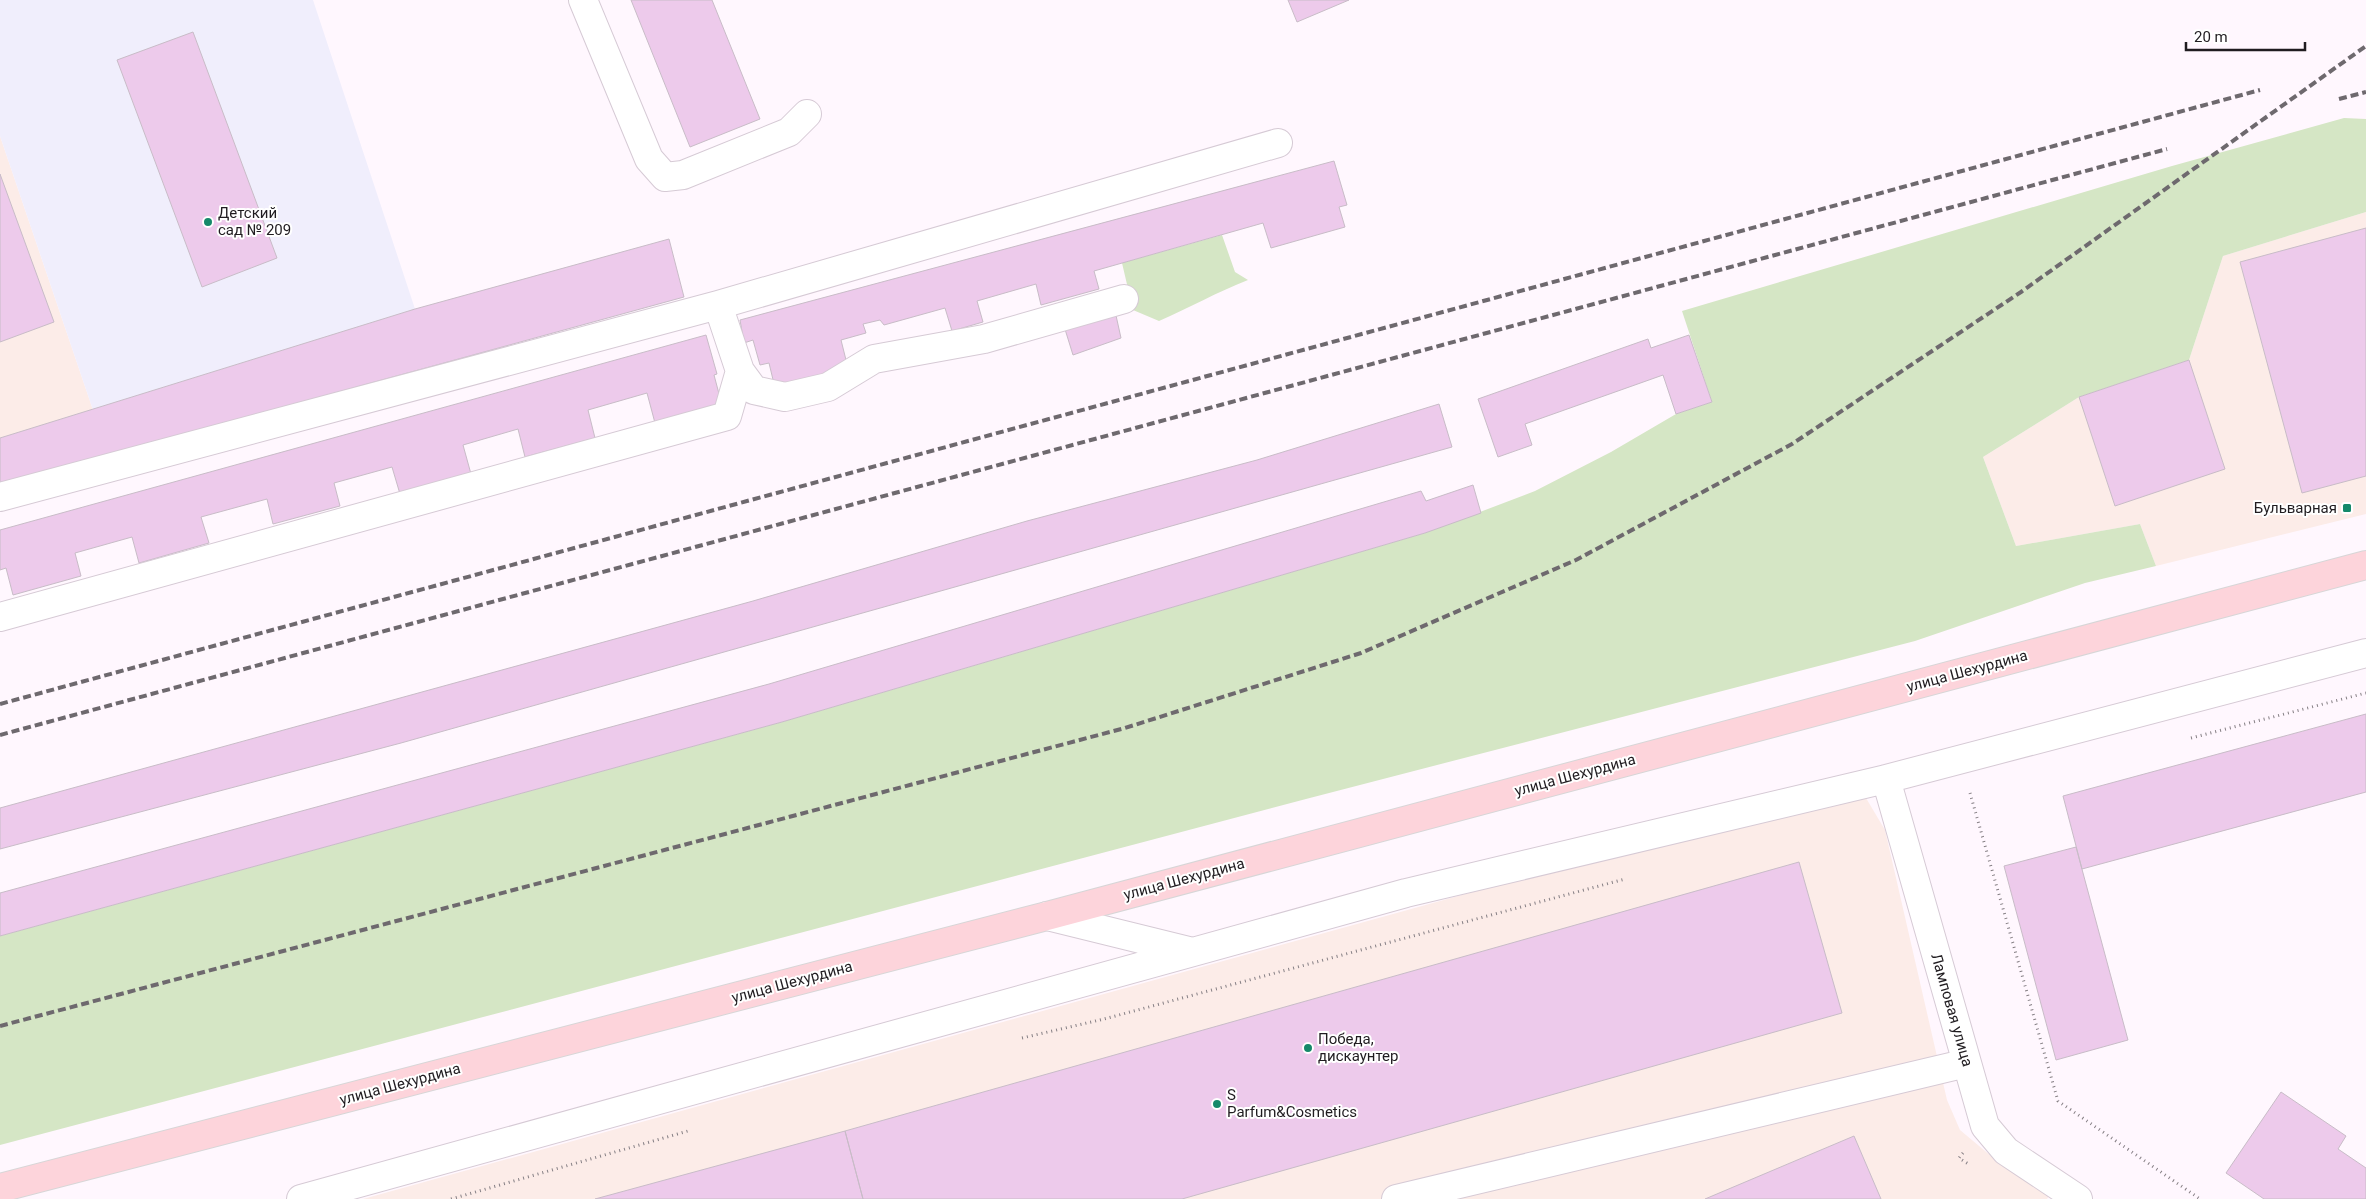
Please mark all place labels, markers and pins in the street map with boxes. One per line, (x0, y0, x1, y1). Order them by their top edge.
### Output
place label: Детский сад № 209 (218, 204, 291, 239)
marker: Детский сад № 209 (202, 216, 214, 228)
place label: Бульварная (2254, 499, 2337, 517)
marker: Бульварная (2341, 502, 2353, 514)
place label: Победа, дискаунтер (1318, 1030, 1398, 1065)
marker: Победа, дискаунтер (1302, 1042, 1314, 1054)
place label: S Parfum&Cosmetics (1227, 1086, 1357, 1121)
marker: S Parfum&Cosmetics (1211, 1098, 1223, 1110)

